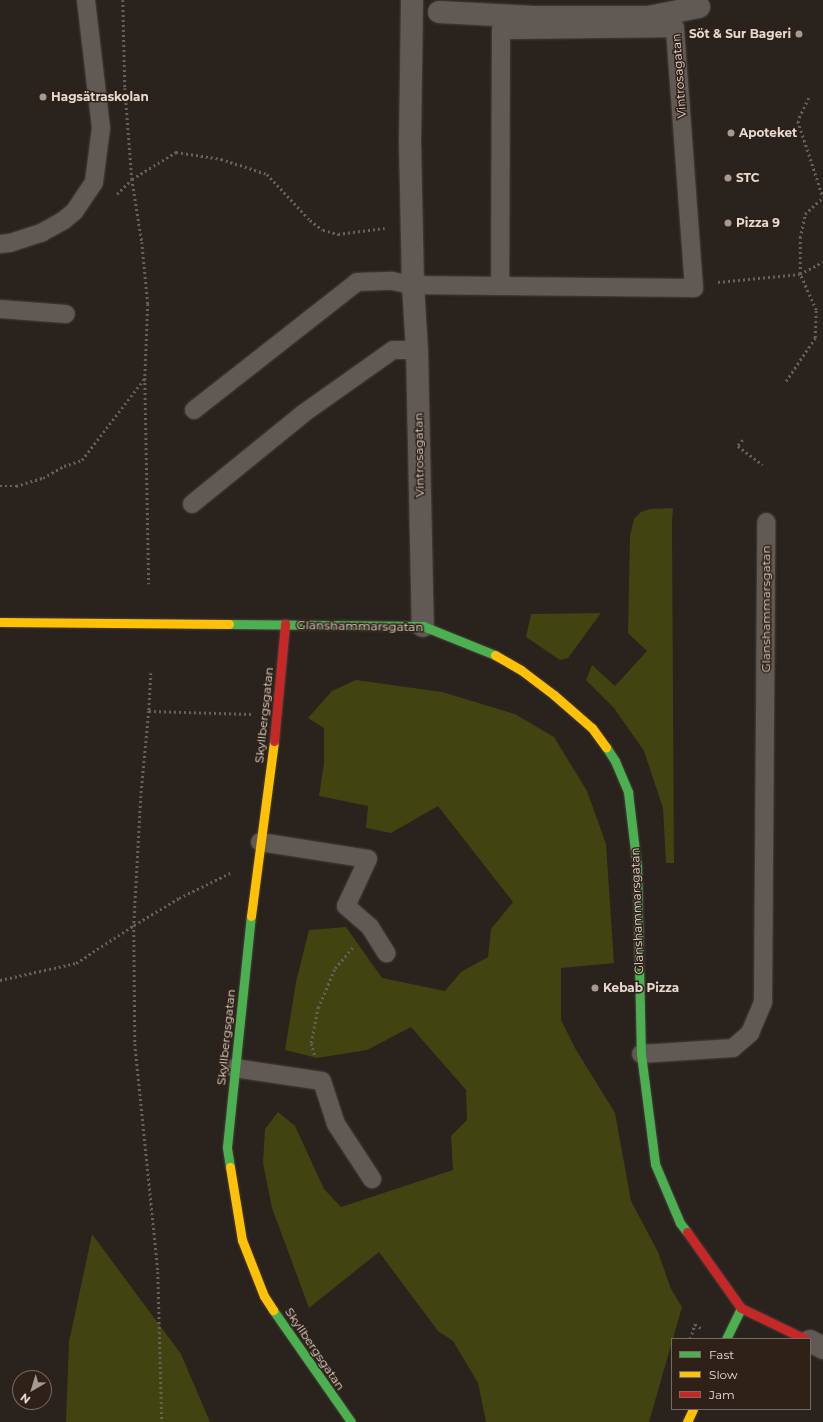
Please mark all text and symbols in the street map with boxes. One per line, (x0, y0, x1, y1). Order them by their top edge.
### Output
place label: Söt & Sur Bageri (689, 27, 791, 41)
marker: Söt & Sur Bageri (794, 29, 804, 39)
street label: Vintrosagatan (669, 33, 689, 119)
place label: Hagsätraskolan (51, 90, 149, 104)
marker: Hagsätraskolan (38, 92, 48, 102)
place label: Apoteket (739, 126, 797, 140)
marker: Apoteket (726, 128, 736, 138)
place label: STC (736, 171, 760, 185)
marker: STC (723, 173, 733, 183)
place label: Pizza 9 (736, 216, 780, 230)
marker: Pizza 9 (723, 218, 733, 228)
street label: Vintrosagatan (411, 413, 427, 497)
street label: Glanshammarsgatan (759, 545, 773, 673)
street label: Glanshammarsgatan (296, 618, 424, 634)
street label: Skyllbergsgatan (252, 666, 276, 764)
street label: Glanshammarsgatan (628, 847, 646, 975)
place label: Kebab Pizza (603, 981, 679, 995)
marker: Kebab Pizza (590, 983, 600, 993)
street label: Skyllbergsgatan (214, 988, 238, 1086)
street label: Skyllbergsgatan (282, 1305, 348, 1393)
legend (671, 1338, 811, 1410)
text: Fast (709, 1347, 734, 1362)
text: Slow (709, 1367, 738, 1382)
north arrow (12, 1370, 52, 1410)
text: Jam (709, 1387, 735, 1402)
text: N (17, 1390, 33, 1407)

